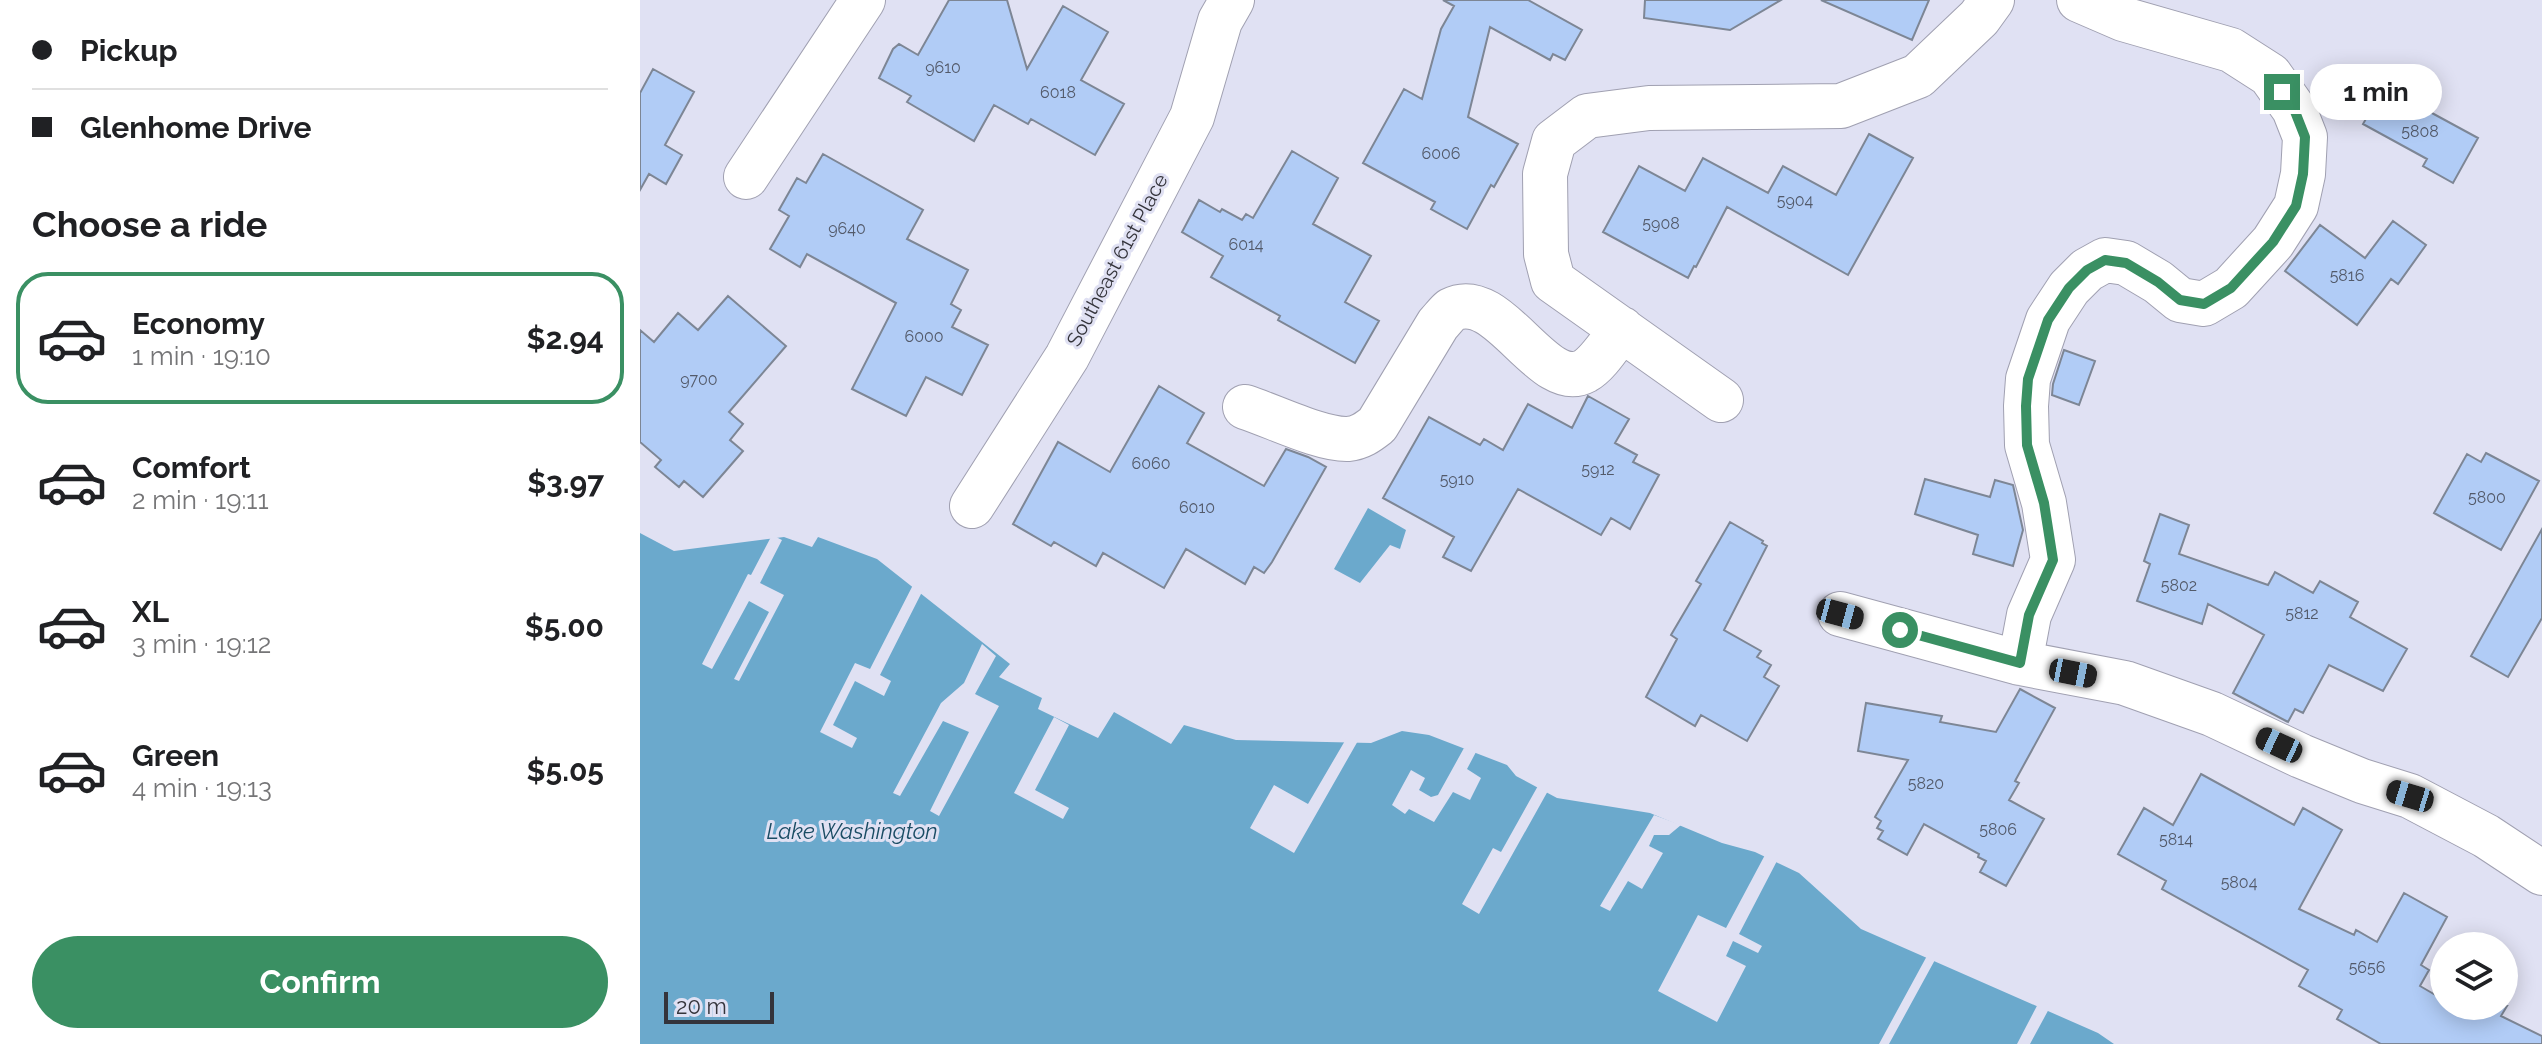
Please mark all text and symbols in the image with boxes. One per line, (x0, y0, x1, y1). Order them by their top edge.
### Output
text: Pickup (80, 33, 178, 68)
house number: 9610 (925, 58, 961, 77)
callout: 1 min (2310, 64, 2442, 120)
route end (2264, 74, 2300, 110)
text: 1 min (2343, 77, 2409, 107)
house number: 6018 (1040, 83, 1076, 102)
text: Glenhome Drive (80, 110, 311, 145)
house number: 5808 (2401, 122, 2439, 141)
house number: 6006 (1422, 144, 1460, 163)
street label: Southeast 61st Place (1061, 169, 1173, 350)
house number: 5904 (1777, 191, 1814, 210)
text: Choose a ride (32, 203, 267, 245)
house number: 5908 (1642, 214, 1680, 233)
house number: 9640 (828, 219, 866, 238)
house number: 6014 (1228, 235, 1264, 254)
house number: 5816 (2330, 266, 2364, 285)
icon: car (36, 302, 108, 374)
text: Economy (132, 306, 265, 341)
text: $2.94 (527, 321, 604, 356)
house number: 6000 (904, 327, 944, 346)
text: 1 min · 19:10 (132, 341, 271, 371)
house number: 9700 (680, 370, 718, 389)
icon: car (36, 446, 108, 518)
text: Comfort (132, 450, 251, 485)
house number: 6060 (1132, 454, 1170, 473)
house number: 5912 (1581, 460, 1615, 479)
text: $3.97 (527, 465, 604, 500)
house number: 5910 (1440, 470, 1474, 489)
text: 2 min · 19:11 (132, 485, 269, 515)
house number: 5800 (2468, 488, 2506, 507)
house number: 6010 (1179, 498, 1215, 517)
house number: 5802 (2161, 576, 2197, 595)
icon: car (36, 590, 108, 662)
text: XL (132, 594, 169, 629)
car (1814, 596, 1866, 632)
house number: 5812 (2285, 604, 2319, 623)
text: $5.00 (525, 609, 604, 644)
route start (1882, 612, 1918, 648)
text: 3 min · 19:12 (132, 629, 271, 659)
car (2047, 657, 2099, 689)
car (2252, 724, 2306, 766)
icon: car (36, 734, 108, 806)
text: Green (132, 738, 219, 773)
text: $5.05 (527, 753, 604, 788)
text: 4 min · 19:13 (132, 773, 272, 803)
house number: 5820 (1908, 774, 1944, 793)
car (2384, 778, 2436, 814)
water label: Lake Washington (766, 818, 938, 844)
house number: 5806 (1979, 820, 2017, 839)
house number: 5814 (2159, 830, 2193, 849)
house number: 5804 (2221, 873, 2258, 892)
map controls (2430, 932, 2518, 1020)
button: layers (2430, 932, 2518, 1020)
button: Confirm (32, 936, 608, 1028)
house number: 5656 (2349, 958, 2385, 977)
scale bar (664, 988, 774, 1024)
text: 20 m (676, 993, 727, 1019)

